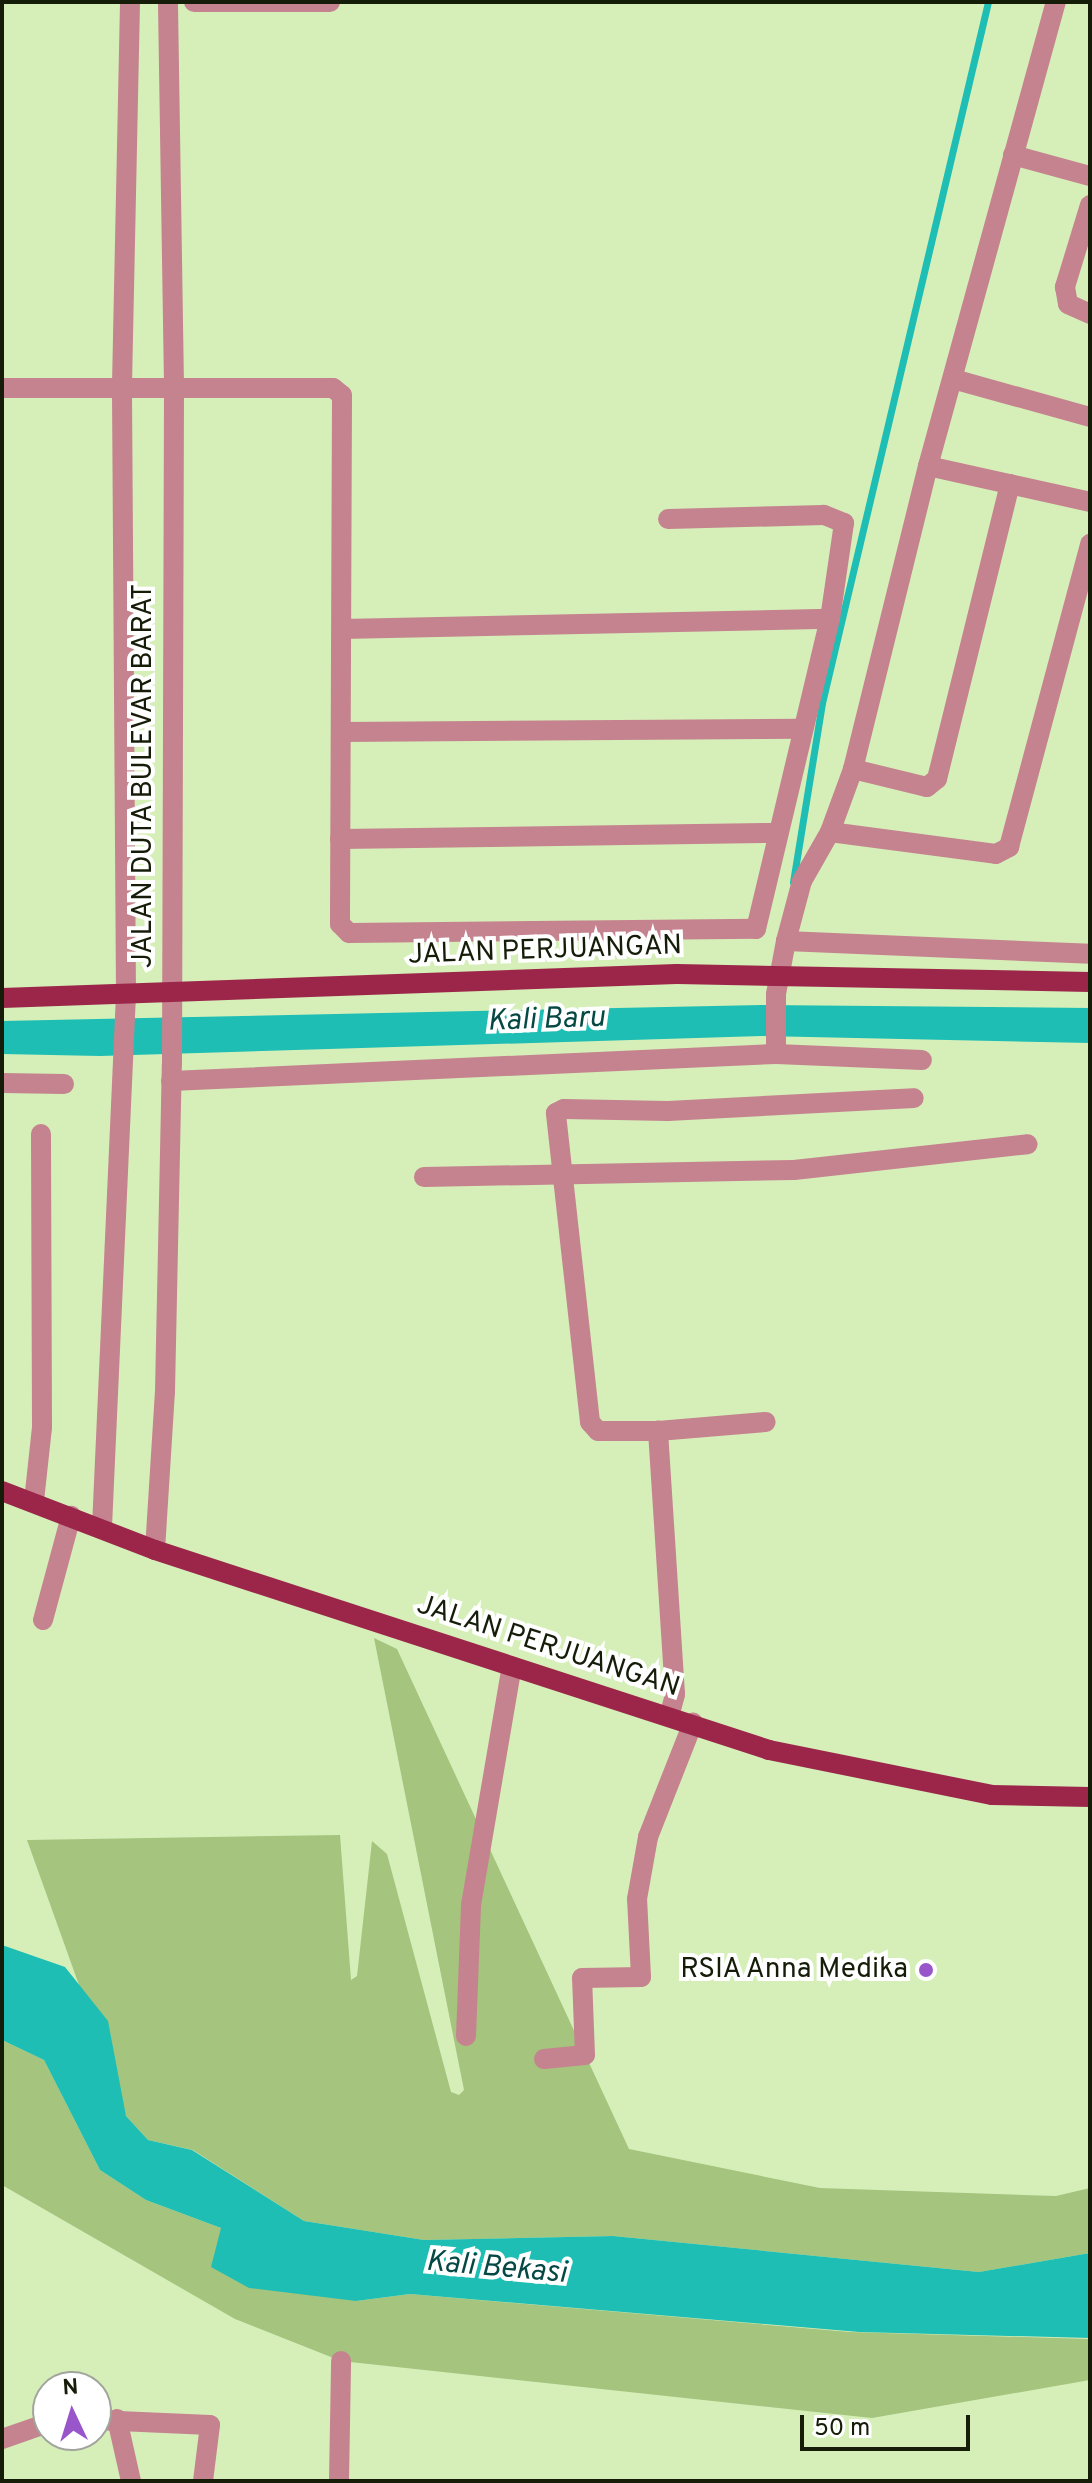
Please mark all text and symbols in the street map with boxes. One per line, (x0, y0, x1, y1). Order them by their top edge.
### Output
street label: JALAN DUTA BULEVAR BARAT (127, 583, 161, 969)
street label: JALAN PERJUANGAN (407, 929, 683, 973)
water label: Kali Baru (487, 1001, 605, 1041)
street label: JALAN PERJUANGAN (412, 1589, 684, 1705)
place label: RSIA Anna Medika (678, 1953, 908, 1987)
marker: RSIA Anna Medika (915, 1959, 937, 1981)
water label: Kali Bekasi (424, 2245, 568, 2293)
north arrow (32, 2371, 112, 2451)
text: N (62, 2375, 79, 2403)
scale bar (804, 2399, 974, 2449)
text: 50 m (814, 2414, 870, 2444)

